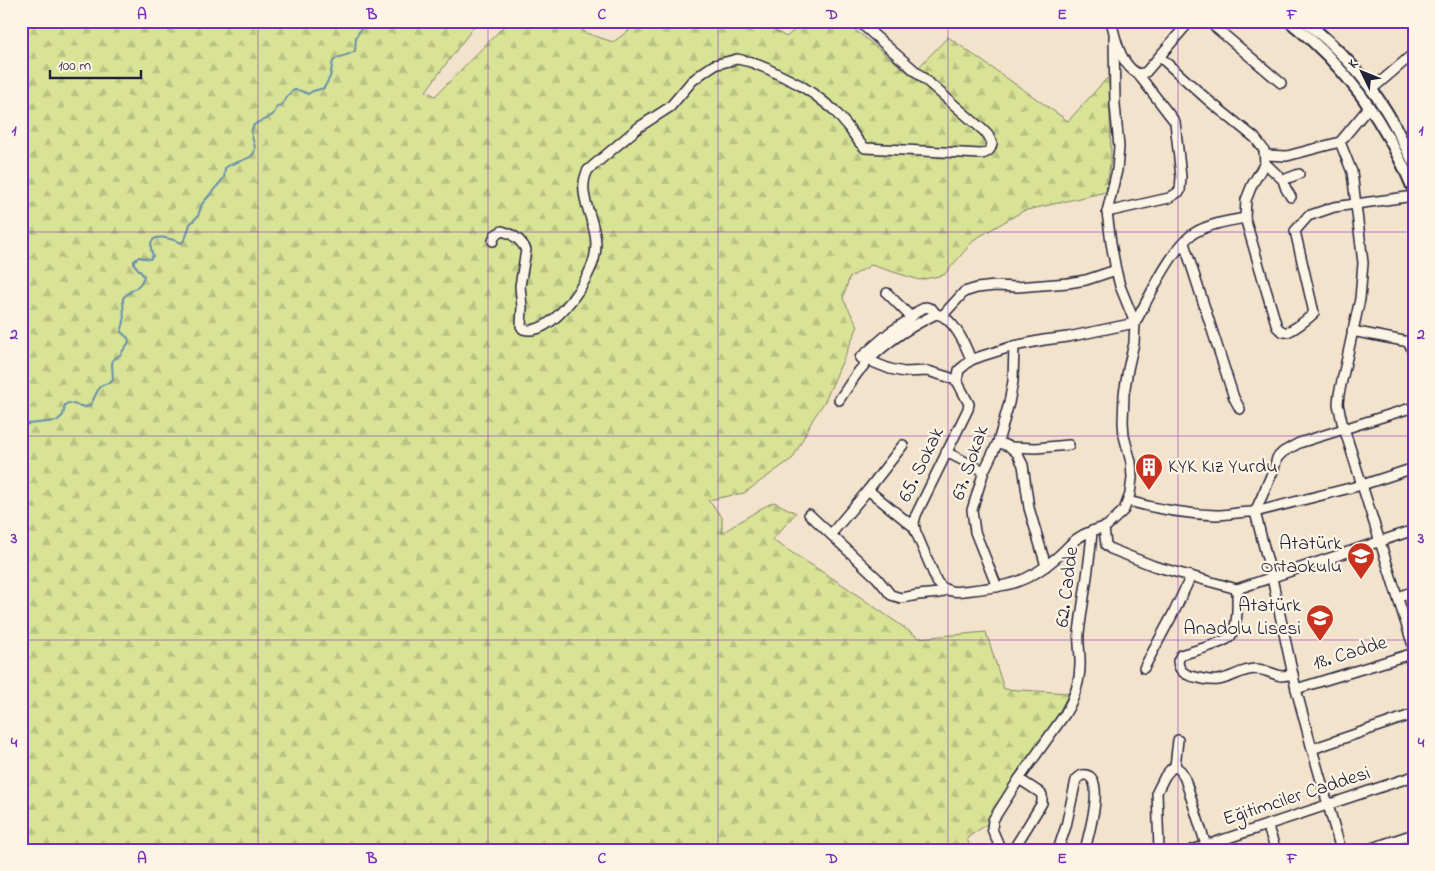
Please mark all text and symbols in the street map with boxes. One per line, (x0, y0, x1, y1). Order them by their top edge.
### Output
text: A (137, 3, 147, 27)
text: B (366, 3, 378, 27)
text: C (598, 3, 607, 27)
text: D (825, 3, 838, 27)
text: E (1057, 3, 1067, 27)
text: F (1286, 3, 1298, 27)
scale bar (50, 48, 141, 80)
north arrow (1338, 48, 1388, 98)
text: K (1344, 54, 1364, 74)
text: 100 m (58, 55, 91, 77)
text: 1 (11, 119, 17, 143)
text: 1 (1418, 119, 1424, 143)
text: 2 (9, 323, 18, 347)
text: 2 (1416, 323, 1425, 347)
street label: 65. Sokak (891, 422, 953, 507)
street label: 67. Sokak (945, 422, 997, 504)
building icon: KYK Kız Yurdu (1134, 452, 1164, 491)
place label: KYK Kız Yurdu (1168, 453, 1278, 482)
text: 3 (10, 527, 18, 551)
text: 3 (1417, 527, 1425, 551)
place label: Atatürk Ortaokulu (1260, 530, 1342, 582)
school or university icon: Atatürk Ortaokulu (1346, 541, 1376, 580)
street label: 62. Cadde (1049, 545, 1087, 629)
place label: Atatürk Anadolu Lisesi (1183, 592, 1301, 644)
school or university icon: Atatürk Anadolu Lisesi (1305, 603, 1335, 642)
street label: 18. Cadde (1309, 629, 1391, 679)
text: 4 (10, 731, 18, 755)
text: 4 (1417, 731, 1425, 755)
street label: Eğitimciler Caddesi (1219, 759, 1375, 835)
text: A (137, 847, 147, 871)
text: B (366, 847, 378, 871)
text: C (598, 847, 607, 871)
text: D (825, 847, 838, 871)
text: E (1057, 847, 1067, 871)
text: F (1286, 847, 1298, 871)

